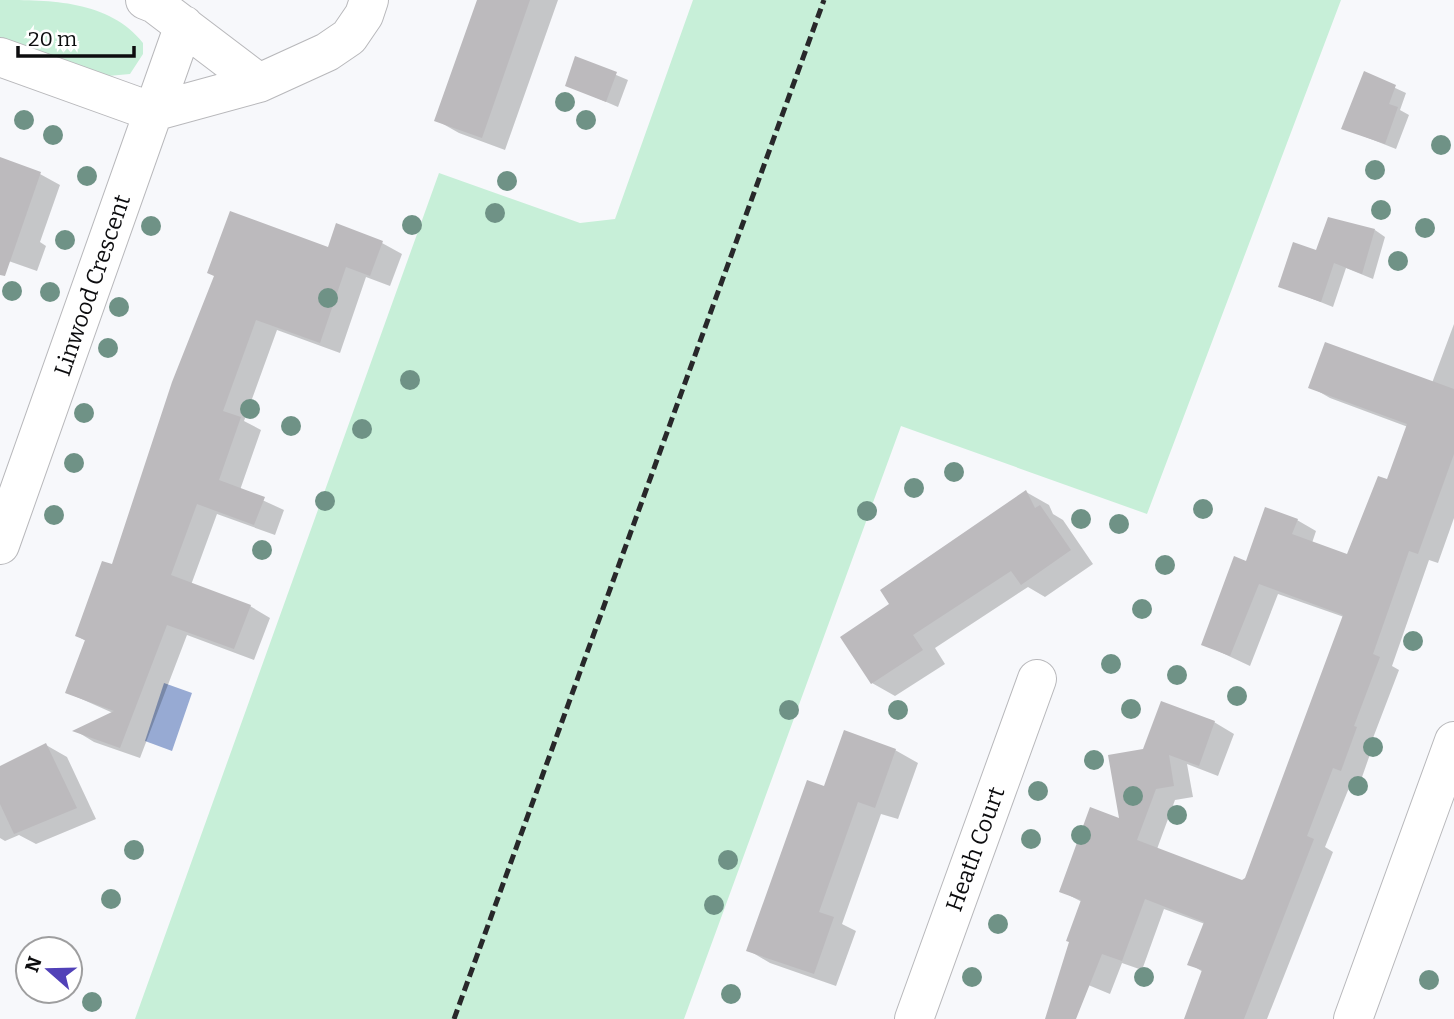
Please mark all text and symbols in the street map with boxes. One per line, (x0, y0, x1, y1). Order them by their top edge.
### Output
scale bar (18, 14, 133, 58)
text: 20 m (28, 26, 77, 52)
street label: Linwood Crescent (48, 191, 136, 379)
street label: Heath Court (940, 783, 1010, 915)
north arrow (14, 935, 84, 1005)
text: N (20, 953, 47, 975)

